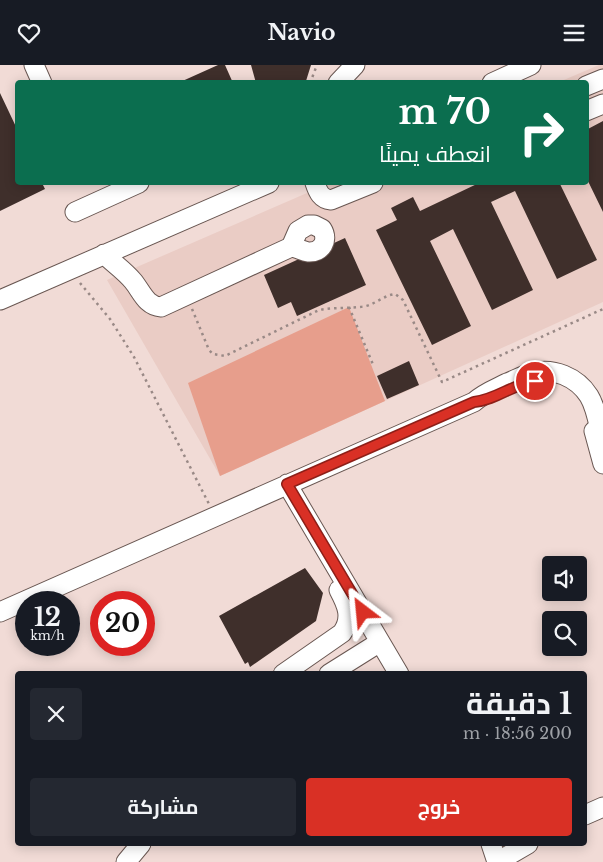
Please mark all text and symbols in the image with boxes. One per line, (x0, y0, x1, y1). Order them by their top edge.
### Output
icon: heart (15, 19, 43, 47)
text: Navio (267, 19, 336, 46)
icon: menu (560, 19, 588, 47)
text: 70 m (398, 90, 491, 133)
icon: right (509, 100, 574, 165)
text: انعطف يمينًا (379, 141, 491, 168)
pin (514, 360, 556, 402)
icon: arrive (521, 367, 549, 395)
map controls (542, 556, 587, 656)
button: sound (542, 556, 587, 601)
position arrow (336, 585, 388, 637)
speed limit sign: 20 (90, 591, 155, 656)
text: 12 (34, 602, 61, 633)
button: search (542, 611, 587, 656)
text: km/h (30, 628, 65, 643)
text: 1 دقيقة (466, 685, 572, 722)
button: close (30, 688, 82, 740)
text: 200 m · 18:56 (463, 723, 572, 743)
button: مشاركة (30, 778, 296, 836)
button: خروج (306, 778, 572, 836)

